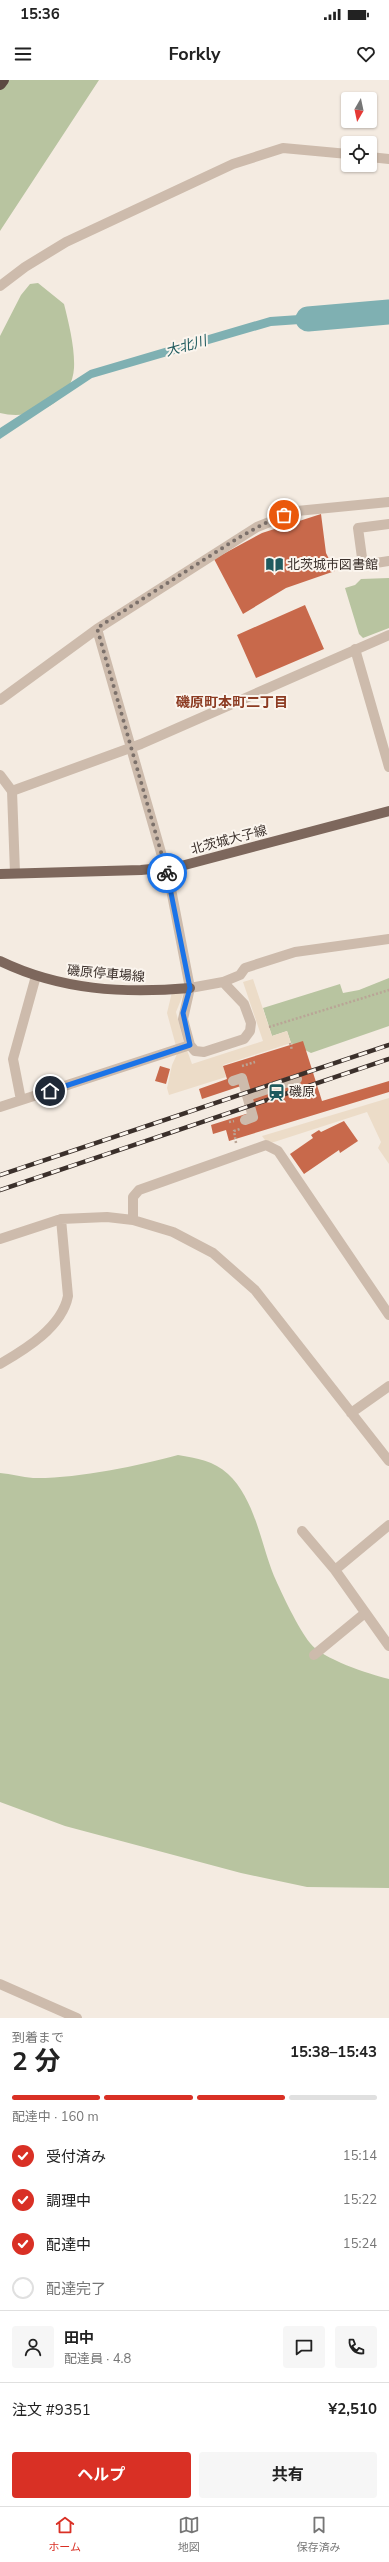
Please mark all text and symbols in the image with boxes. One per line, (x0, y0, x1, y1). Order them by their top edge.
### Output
text: 15:36 (20, 4, 60, 24)
text: Forkly (169, 42, 220, 66)
icon: menu (12, 43, 34, 65)
icon: heart (355, 43, 377, 65)
north arrow (341, 92, 377, 128)
map controls (341, 92, 377, 172)
button: locate (341, 136, 377, 172)
water label: 大北川 (163, 331, 211, 361)
pin (267, 498, 301, 532)
icon: bag (273, 504, 295, 526)
library icon: 北茨城市図書館 (264, 555, 284, 575)
place label: 北茨城市図書館 (287, 556, 378, 574)
district label: 磯原町本町二丁目 (175, 693, 288, 712)
street label: 北茨城大子線 (189, 821, 269, 859)
courier (147, 853, 187, 893)
icon: bike (156, 862, 178, 884)
street label: 磯原停車場線 (66, 962, 146, 986)
pin (33, 1074, 67, 1108)
icon: home (39, 1080, 61, 1102)
station icon: 磯原 (266, 1082, 286, 1102)
place label: 磯原 (289, 1083, 315, 1101)
text: 到着まで (12, 2029, 64, 2047)
text: 15:38–15:43 (290, 2042, 377, 2062)
text: 2 分 (12, 2044, 61, 2079)
text: 配達中 · 160 m (12, 2108, 99, 2126)
icon: check (12, 2145, 34, 2167)
text: 受付済み (46, 2147, 106, 2167)
text: 15:14 (343, 2147, 377, 2165)
icon: check (12, 2189, 34, 2211)
text: 調理中 (46, 2191, 91, 2211)
text: 15:22 (343, 2191, 377, 2209)
icon: check (12, 2233, 34, 2255)
text: 配達中 (46, 2235, 91, 2255)
text: 15:24 (343, 2235, 377, 2253)
text: 配達完了 (46, 2279, 106, 2299)
button: person (12, 2326, 54, 2368)
button: chat (283, 2326, 325, 2368)
button: phone (335, 2326, 377, 2368)
text: 田中 (64, 2328, 94, 2348)
text: 配達員 · 4.8 (64, 2350, 131, 2368)
text: ¥2,510 (328, 2399, 377, 2419)
text: 注文 #9351 (12, 2400, 91, 2420)
button: ヘルプ (12, 2452, 191, 2498)
button: 共有 (199, 2452, 377, 2498)
tab: ホーム (48, 2514, 81, 2555)
tab: 地図 (178, 2514, 200, 2555)
tab: 保存済み (297, 2514, 341, 2555)

